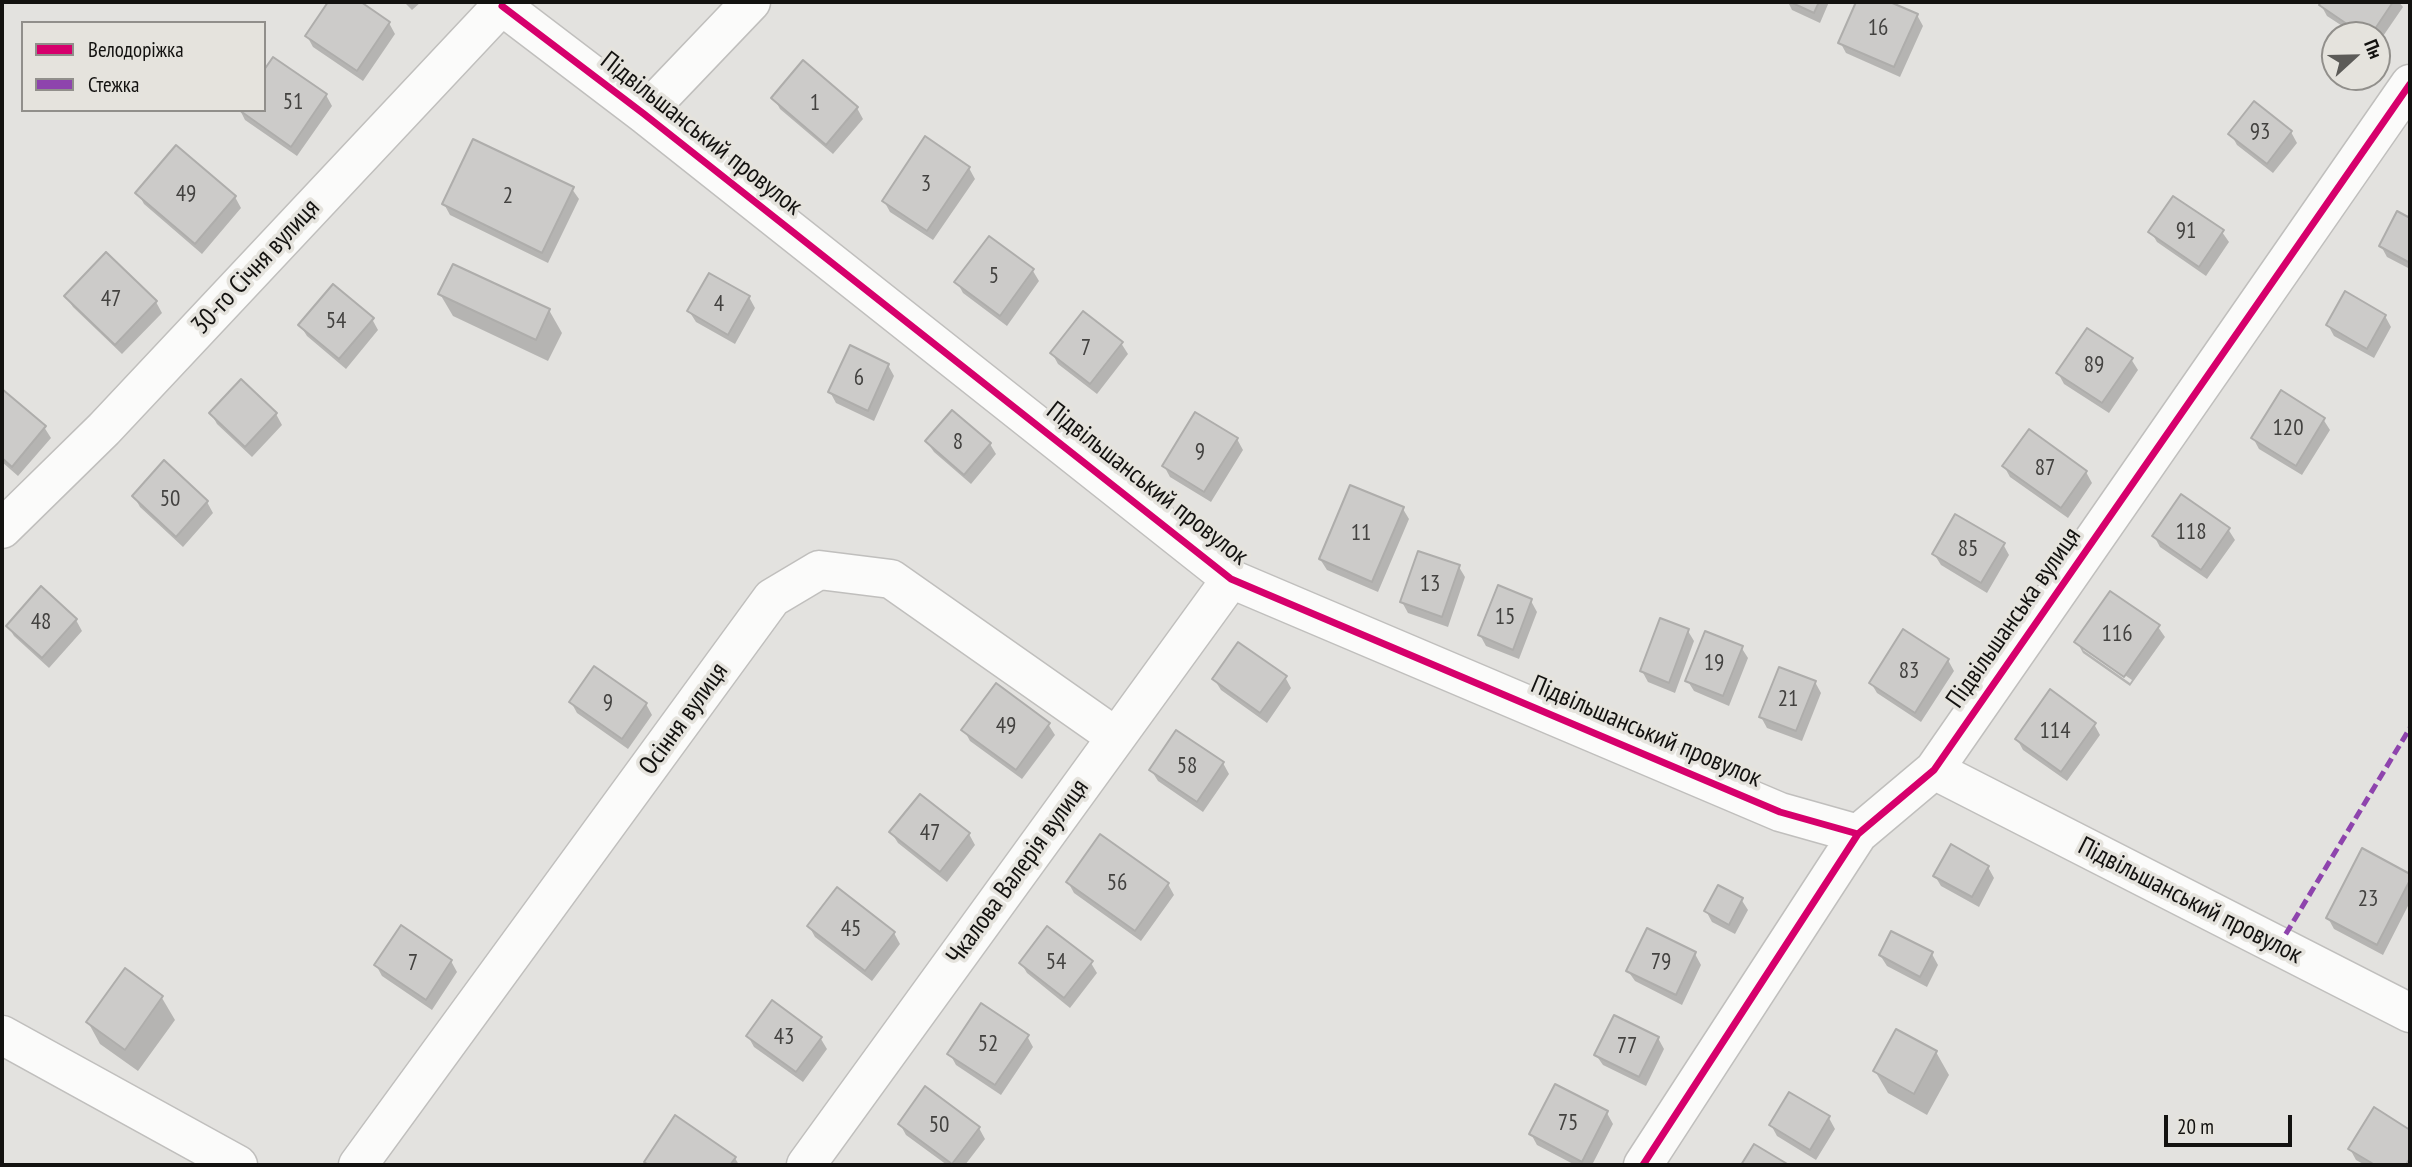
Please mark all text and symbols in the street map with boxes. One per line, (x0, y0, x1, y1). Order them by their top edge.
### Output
house number: 16 (1868, 14, 1888, 42)
legend (21, 21, 266, 112)
north arrow (2321, 21, 2391, 91)
text: Велодоріжка (88, 36, 184, 63)
text: Пн (2359, 36, 2388, 62)
street label: Підвільшанський провулок (594, 46, 808, 222)
text: Стежка (88, 71, 139, 98)
house number: 51 (283, 88, 303, 116)
house number: 1 (810, 89, 820, 117)
house number: 93 (2250, 118, 2270, 146)
house number: 3 (921, 170, 931, 198)
house number: 49 (176, 180, 196, 208)
house number: 2 (503, 182, 513, 210)
street label: 30-го Січня вулиця (186, 193, 326, 341)
house number: 91 (2176, 217, 2196, 245)
house number: 5 (989, 262, 999, 290)
house number: 47 (101, 285, 121, 313)
house number: 4 (714, 290, 724, 318)
house number: 54 (326, 307, 346, 335)
house number: 7 (1081, 334, 1091, 362)
house number: 89 (2084, 351, 2104, 379)
house number: 6 (854, 364, 864, 392)
street label: Підвільшанський провулок (1040, 396, 1254, 572)
house number: 120 (2272, 414, 2304, 442)
house number: 8 (953, 428, 963, 456)
house number: 9 (1195, 438, 1205, 466)
house number: 87 (2035, 454, 2055, 482)
house number: 50 (160, 485, 180, 513)
house number: 118 (2175, 518, 2207, 546)
house number: 11 (1351, 519, 1371, 547)
street label: Підвільшанська вулиця (1940, 522, 2088, 714)
house number: 85 (1958, 535, 1978, 563)
house number: 13 (1420, 570, 1440, 598)
house number: 15 (1495, 603, 1515, 631)
house number: 48 (31, 608, 51, 636)
house number: 116 (2101, 620, 2133, 648)
house number: 19 (1704, 649, 1724, 677)
street label: Осіння вулиця (633, 657, 735, 781)
house number: 83 (1899, 657, 1919, 685)
street label: Підвільшанський провулок (1526, 669, 1766, 795)
house number: 21 (1778, 685, 1798, 713)
house number: 9 (603, 689, 613, 717)
house number: 49 (996, 712, 1016, 740)
house number: 114 (2039, 717, 2071, 745)
house number: 58 (1177, 752, 1197, 780)
street label: Чкалова Валерія вулиця (940, 773, 1096, 971)
house number: 47 (920, 819, 940, 847)
street label: Підвільшанський провулок (2073, 831, 2307, 971)
house number: 56 (1107, 869, 1127, 897)
house number: 23 (2358, 885, 2378, 913)
house number: 45 (841, 915, 861, 943)
house number: 54 (1046, 948, 1066, 976)
house number: 79 (1651, 948, 1671, 976)
house number: 7 (408, 949, 418, 977)
house number: 43 (774, 1023, 794, 1051)
house number: 52 (978, 1030, 998, 1058)
house number: 77 (1617, 1032, 1637, 1060)
scale bar (2167, 1100, 2295, 1144)
house number: 75 (1558, 1109, 1578, 1137)
house number: 50 (929, 1111, 949, 1139)
text: 20 m (2177, 1113, 2214, 1140)

